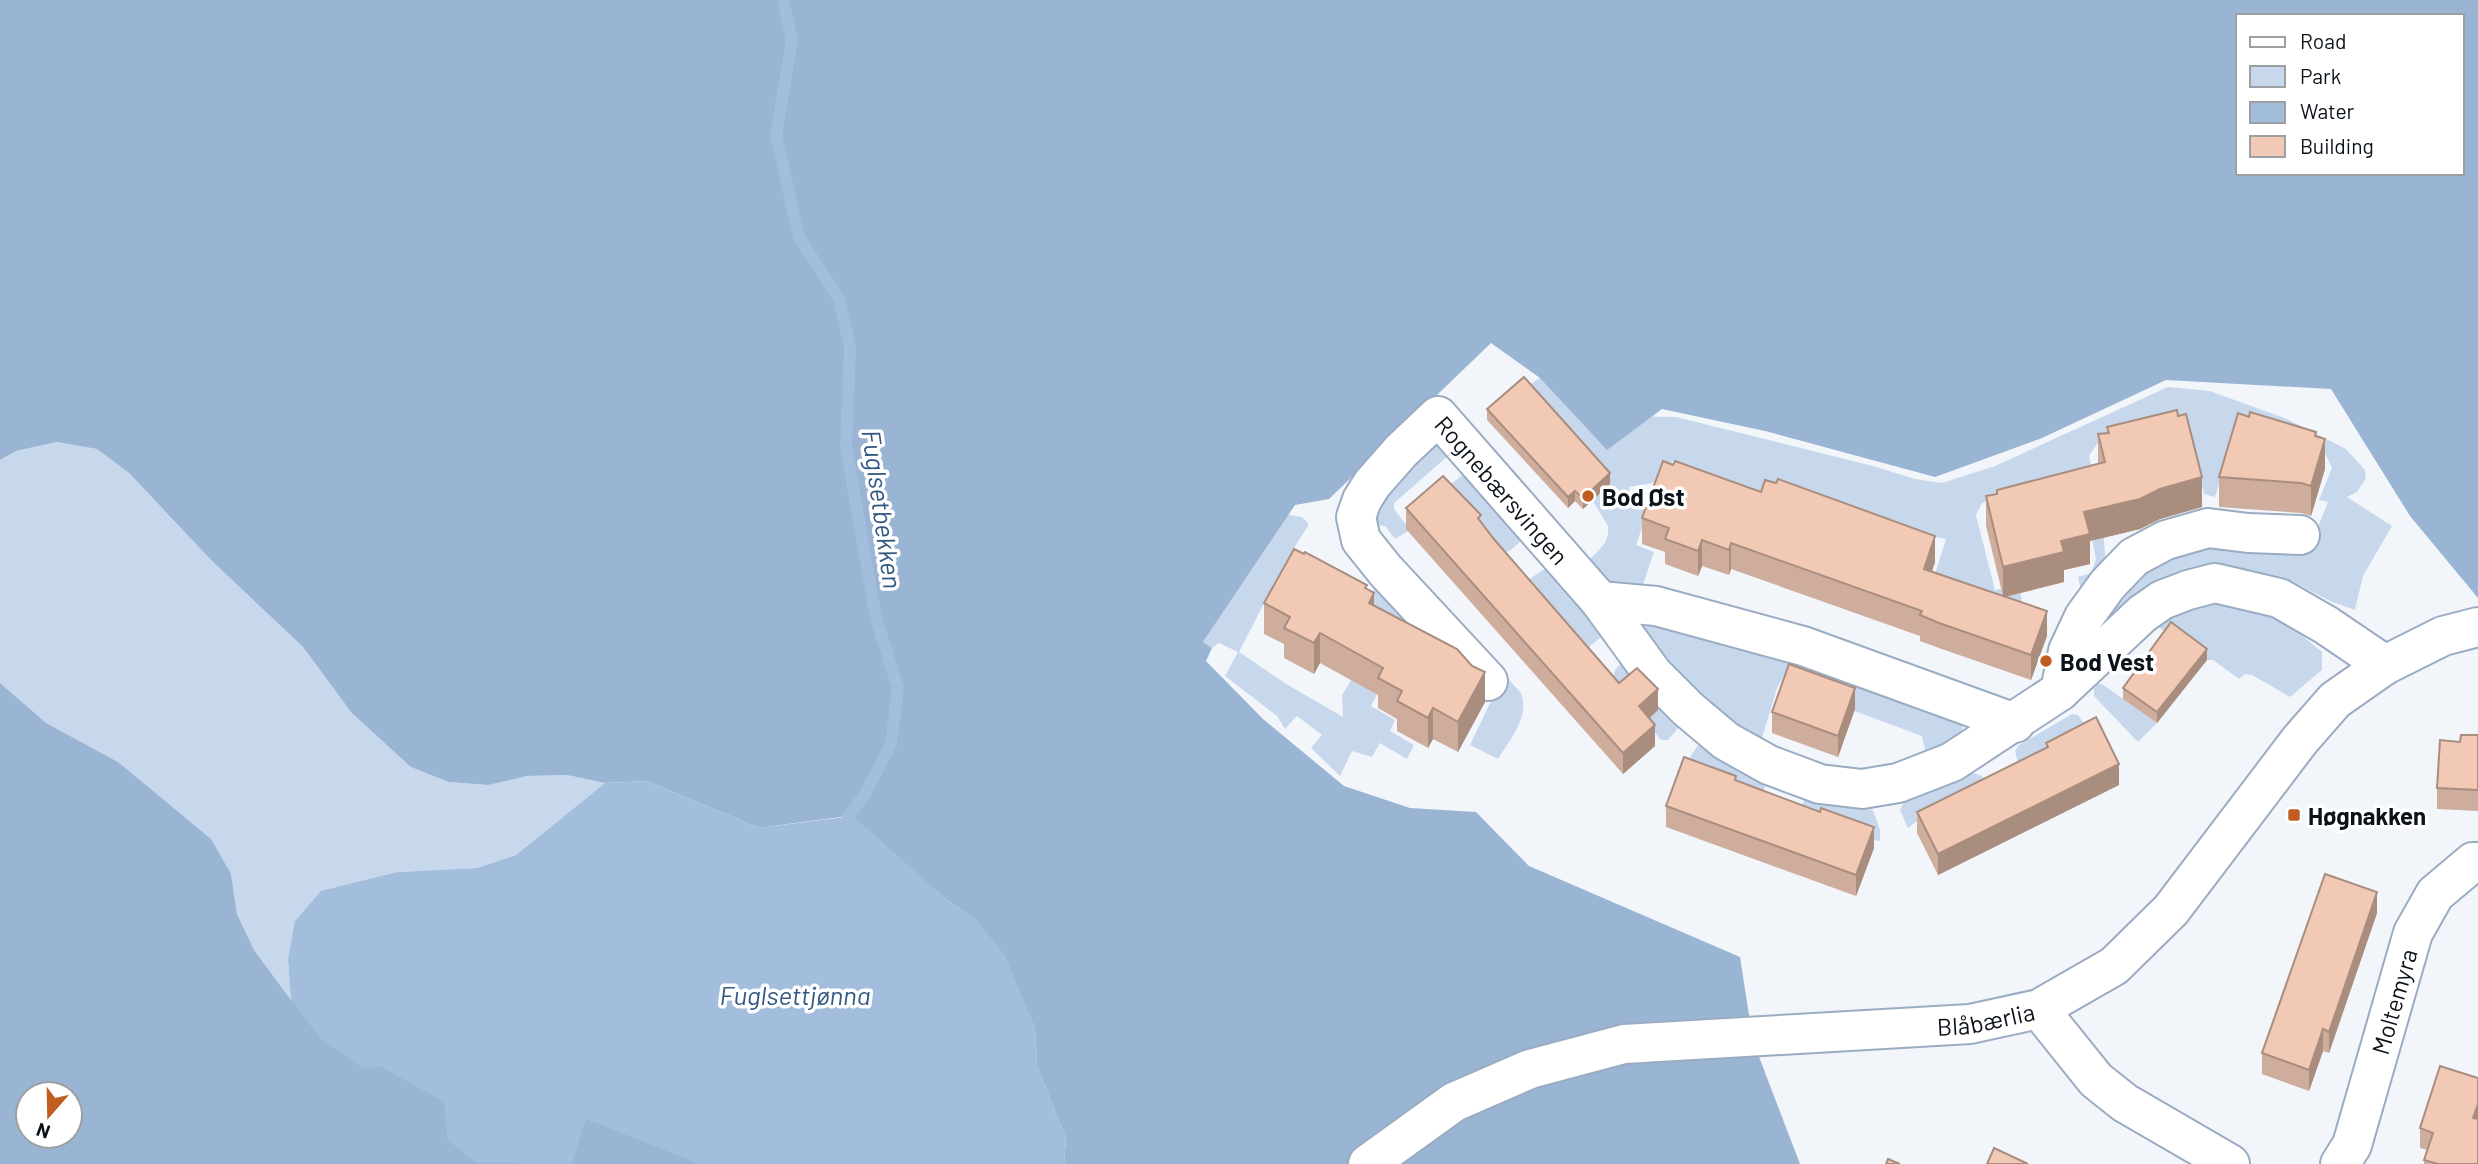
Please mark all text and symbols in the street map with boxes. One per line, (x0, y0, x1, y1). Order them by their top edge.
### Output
legend (2236, 14, 2464, 175)
text: Road (2300, 28, 2346, 53)
text: Park (2300, 63, 2341, 88)
text: Water (2300, 98, 2355, 123)
text: Building (2300, 133, 2374, 158)
street label: Rognebærsvingen (1430, 409, 1575, 570)
water label: Fuglsetbekken (857, 428, 909, 590)
place label: Bod Øst (1602, 482, 1685, 511)
marker: Bod Øst (1580, 488, 1596, 504)
place label: Bod Vest (2060, 647, 2154, 676)
marker: Bod Vest (2038, 653, 2054, 669)
place label: Høgnakken (2308, 801, 2426, 830)
marker: Høgnakken (2286, 807, 2302, 823)
street label: Moltemyra (2364, 945, 2422, 1058)
water label: Fuglsettjønna (720, 979, 870, 1010)
street label: Blåbærlia (1936, 996, 2037, 1040)
north arrow (14, 1080, 84, 1150)
text: N (33, 1118, 53, 1144)

